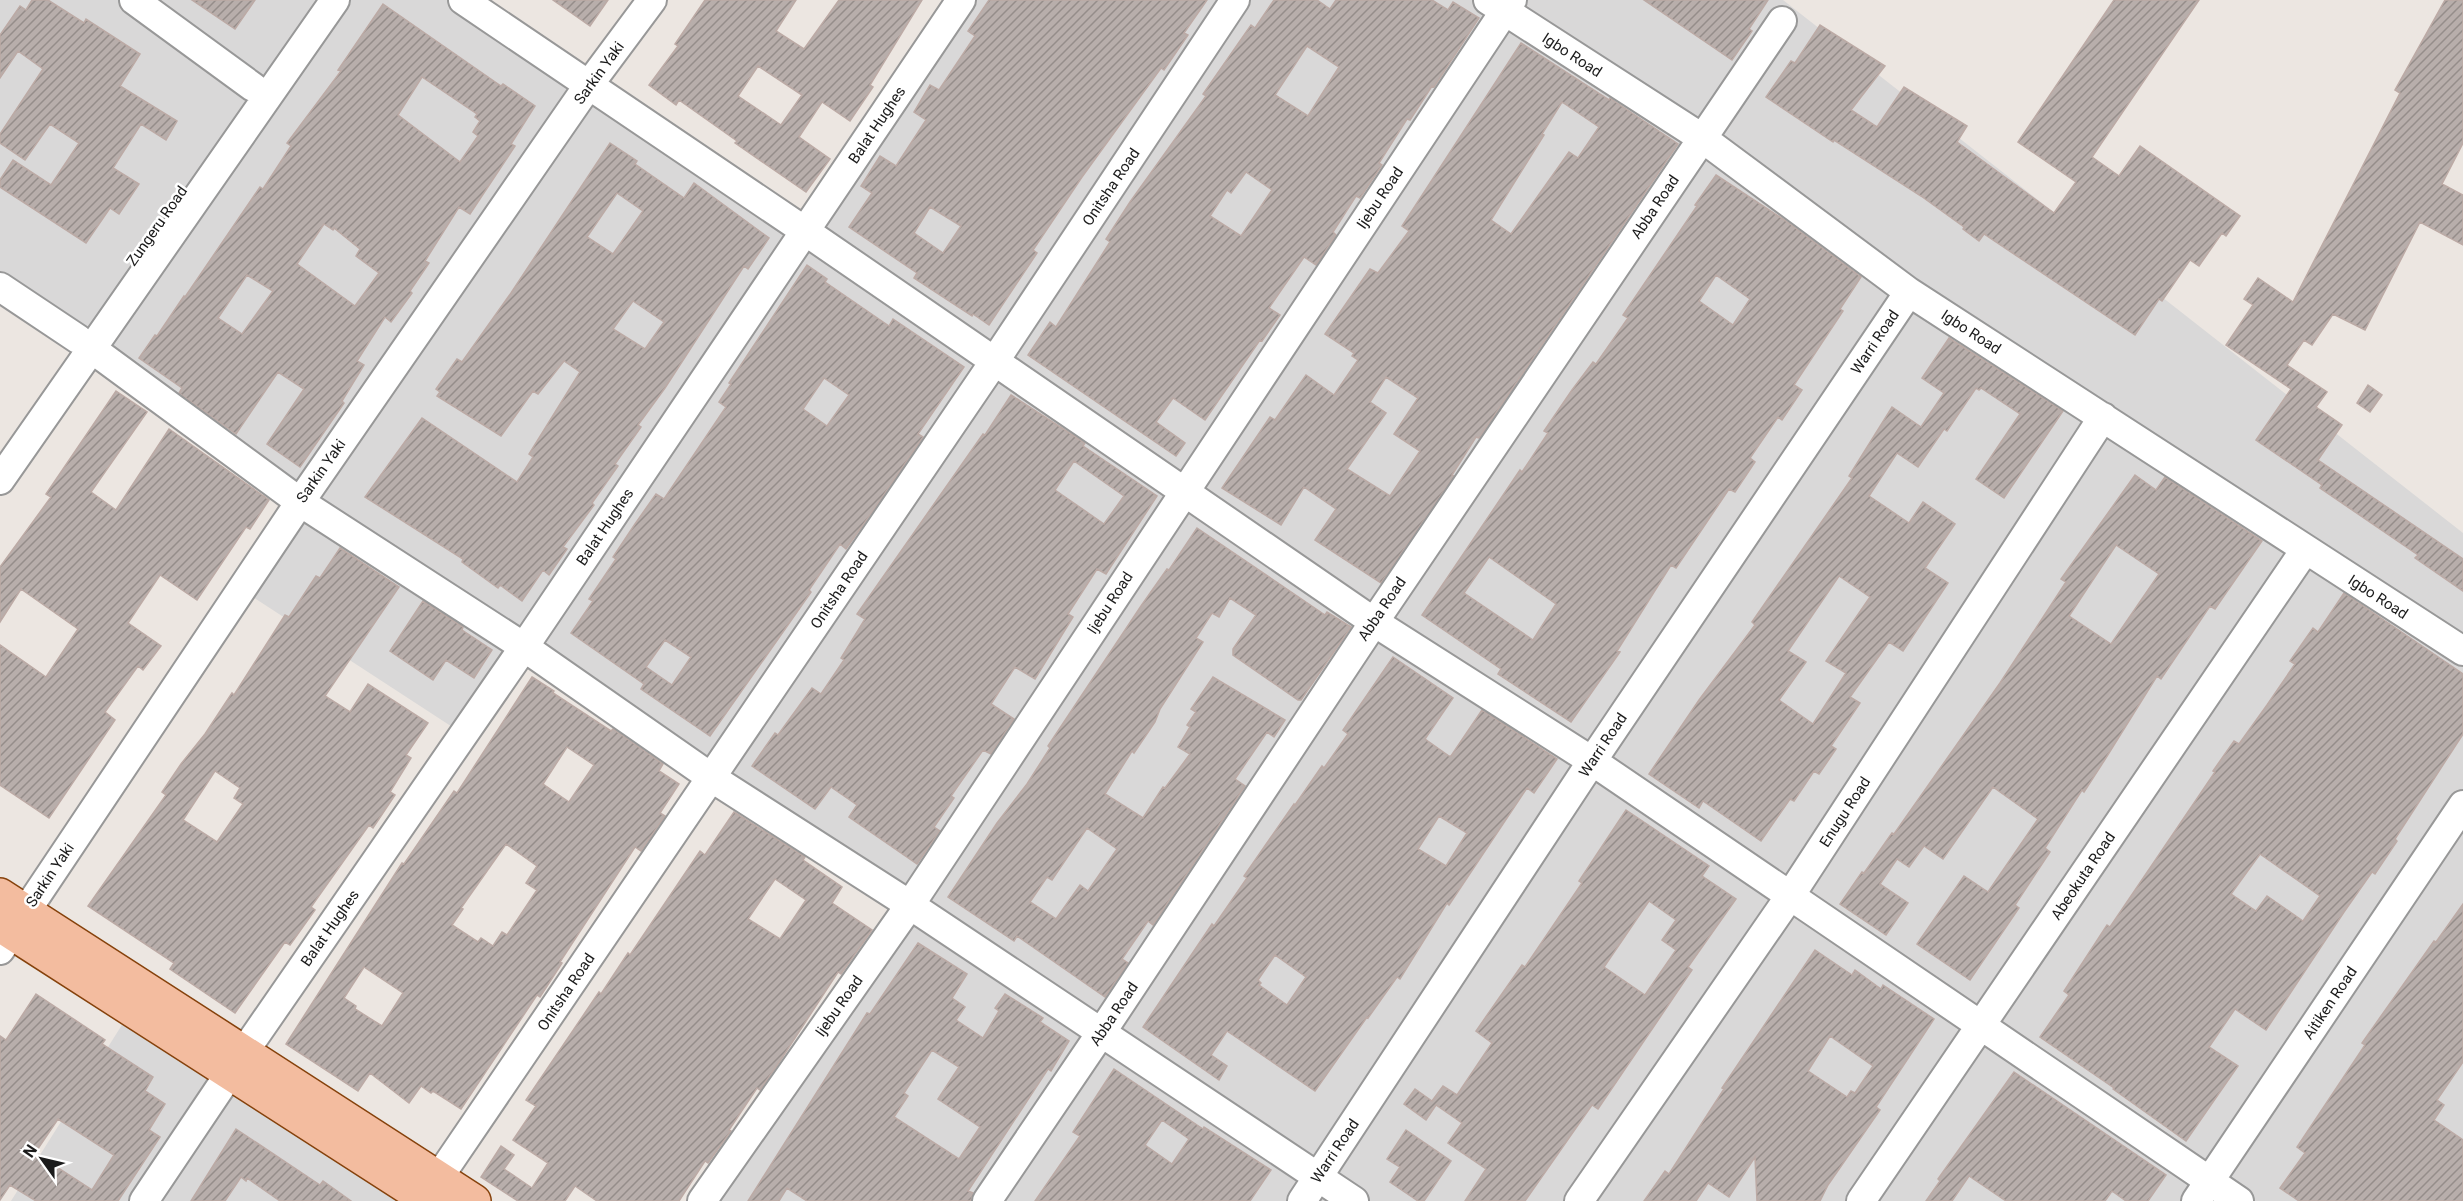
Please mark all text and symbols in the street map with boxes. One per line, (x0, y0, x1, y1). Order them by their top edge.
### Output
street label: Igbo Road (1539, 29, 1605, 81)
street label: Sarkin Yaki (570, 38, 628, 108)
street label: Balat Hughes (845, 83, 909, 167)
street label: Onitsha Road (1079, 145, 1143, 229)
street label: Ijebu Road (1353, 164, 1407, 232)
street label: Abba Road (1627, 172, 1683, 242)
street label: Zungeru Road (123, 183, 191, 269)
street label: Igbo Road (1938, 306, 2004, 358)
street label: Warri Road (1847, 307, 1903, 377)
street label: Sarkin Yaki (293, 436, 349, 506)
street label: Balat Hughes (573, 485, 637, 569)
street label: Onitsha Road (807, 548, 871, 632)
street label: Ijebu Road (1083, 569, 1137, 637)
street label: Igbo Road (2345, 571, 2411, 623)
street label: Abba Road (1354, 574, 1410, 644)
street label: Warri Road (1575, 710, 1631, 780)
street label: Enugu Road (1816, 774, 1874, 850)
street label: Abeokuta Road (2047, 829, 2119, 923)
street label: Sarkin Yaki (22, 840, 78, 910)
street label: Balat Hughes (297, 886, 363, 970)
street label: Onitsha Road (534, 950, 598, 1034)
street label: Aitiken Road (2299, 963, 2361, 1043)
street label: Ijebu Road (811, 972, 867, 1040)
street label: Abba Road (1086, 979, 1142, 1049)
street label: Warri Road (1307, 1116, 1363, 1186)
north arrow (12, 1129, 72, 1189)
text: N (19, 1141, 41, 1161)

